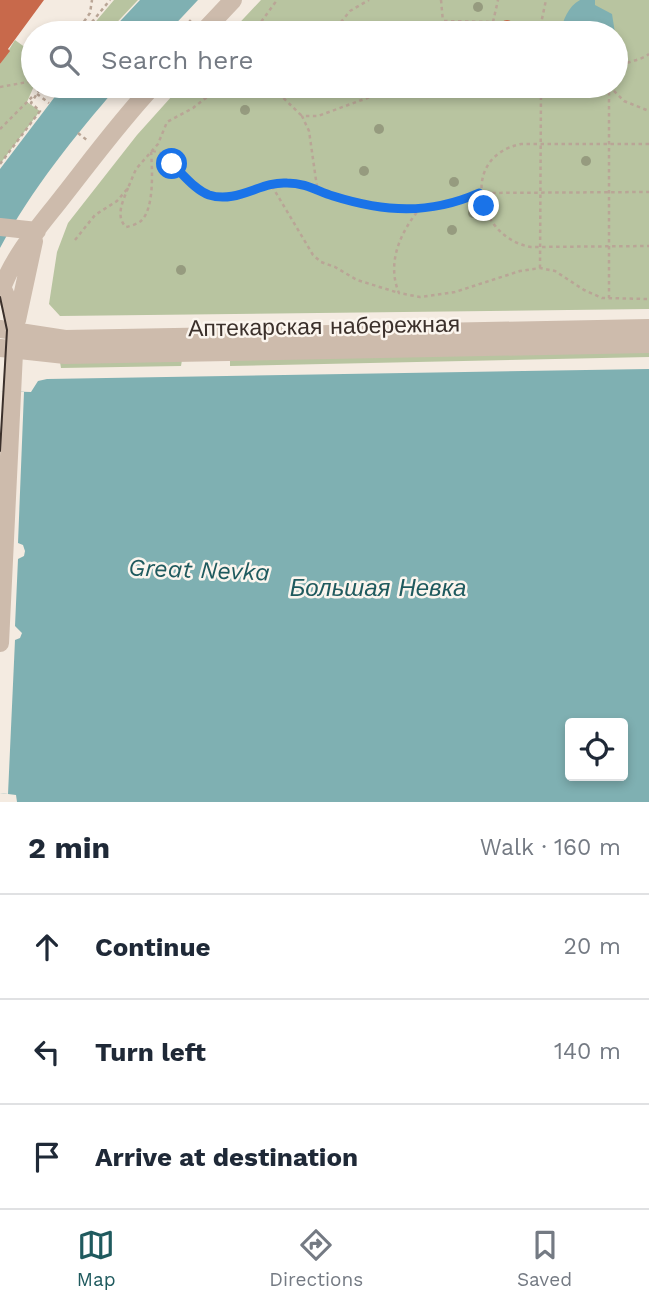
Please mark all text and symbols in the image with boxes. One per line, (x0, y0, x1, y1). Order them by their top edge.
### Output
search box (21, 21, 628, 98)
icon: search (45, 41, 83, 79)
text: Search here (101, 45, 253, 75)
route start (156, 148, 187, 179)
route end (468, 190, 499, 221)
street label: Аптекарская набережная (188, 311, 460, 342)
water label: Great Nevka (128, 554, 270, 586)
water label: Большая Невка (290, 574, 466, 602)
map controls (565, 718, 628, 781)
button: locate (565, 718, 628, 781)
text: 2 min (28, 830, 110, 865)
text: Walk · 160 m (480, 834, 621, 861)
icon: ahead (28, 928, 66, 966)
text: Continue (95, 932, 211, 962)
text: 20 m (564, 933, 621, 960)
icon: left (28, 1033, 66, 1071)
text: Turn left (95, 1037, 206, 1067)
text: 140 m (554, 1038, 621, 1065)
icon: arrive (28, 1138, 66, 1176)
text: Arrive at destination (95, 1142, 358, 1172)
tab: Map (77, 1226, 116, 1291)
tab: Directions (269, 1226, 363, 1291)
tab: Saved (517, 1226, 572, 1291)

